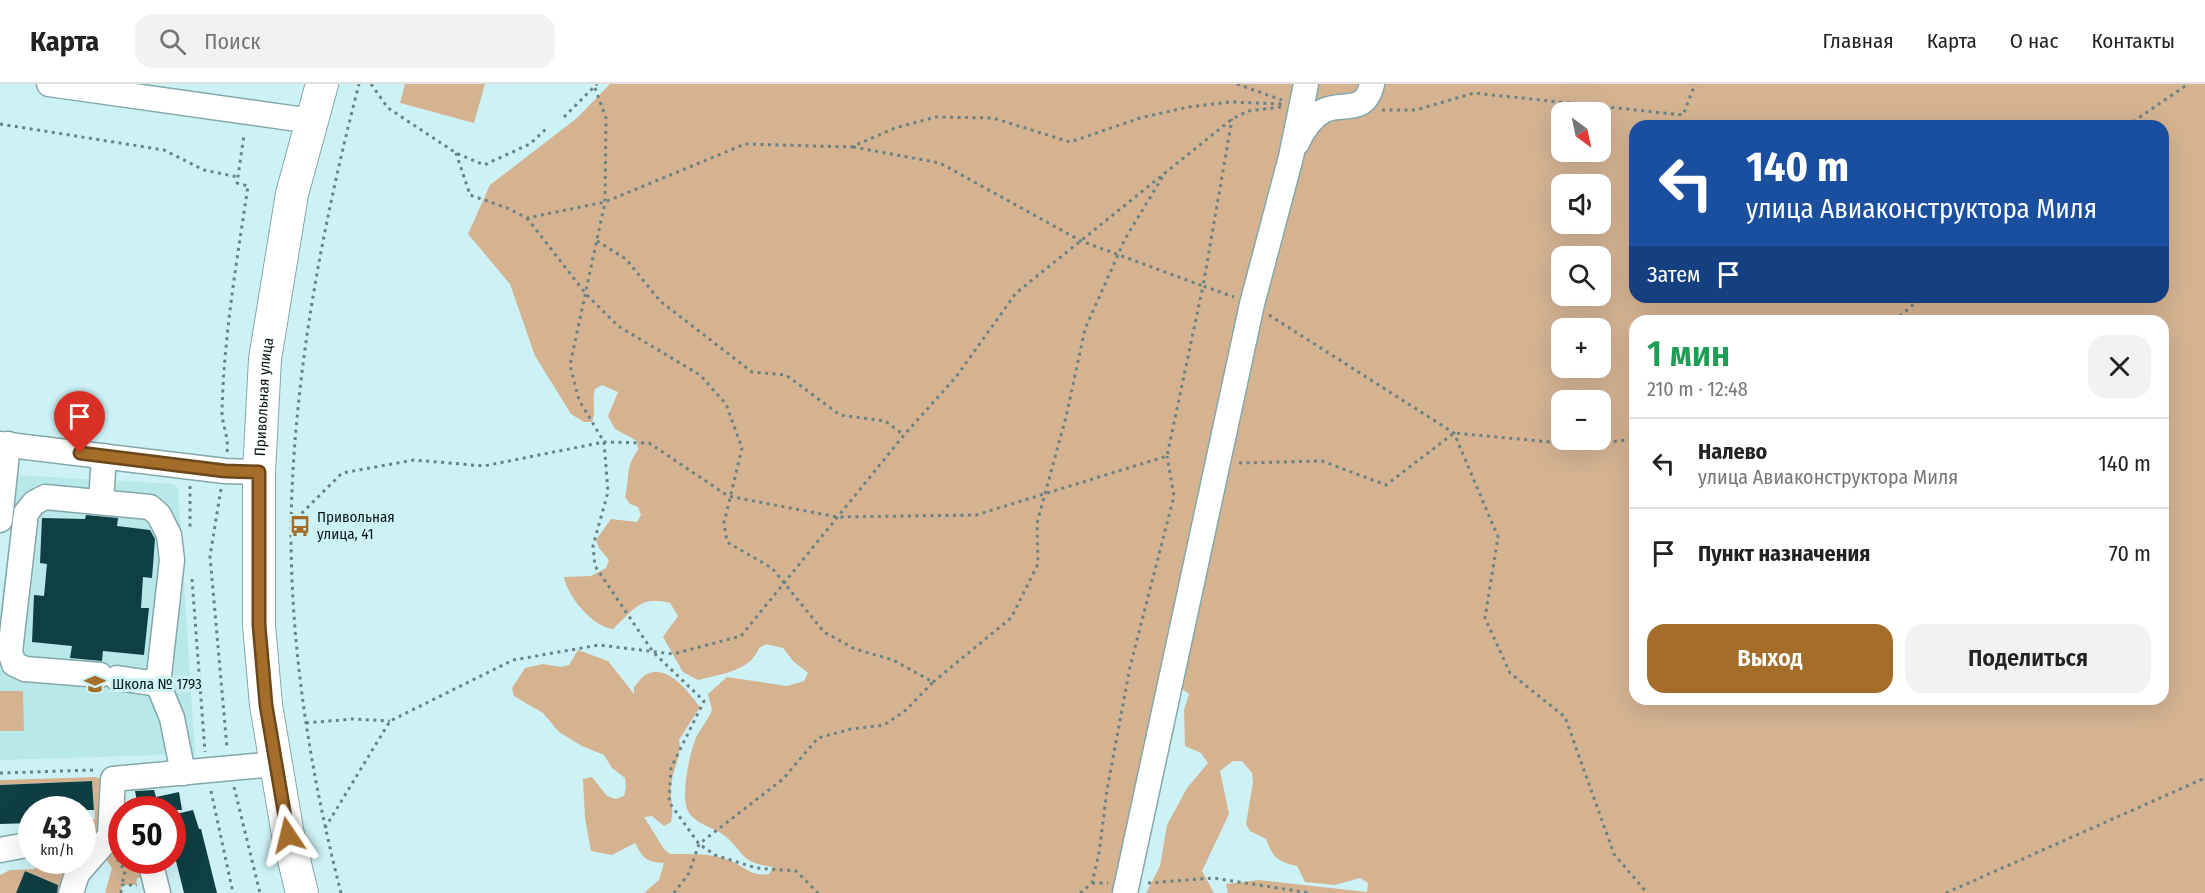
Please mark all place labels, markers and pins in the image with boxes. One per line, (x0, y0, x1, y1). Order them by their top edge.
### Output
pin (54, 391, 105, 453)
place label: Привольная улица, 41 (317, 508, 395, 543)
bus stop icon: Привольная улица, 41 (288, 514, 312, 538)
school or university icon: Школа № 1793 (83, 672, 107, 696)
place label: Школа № 1793 (112, 675, 202, 693)

